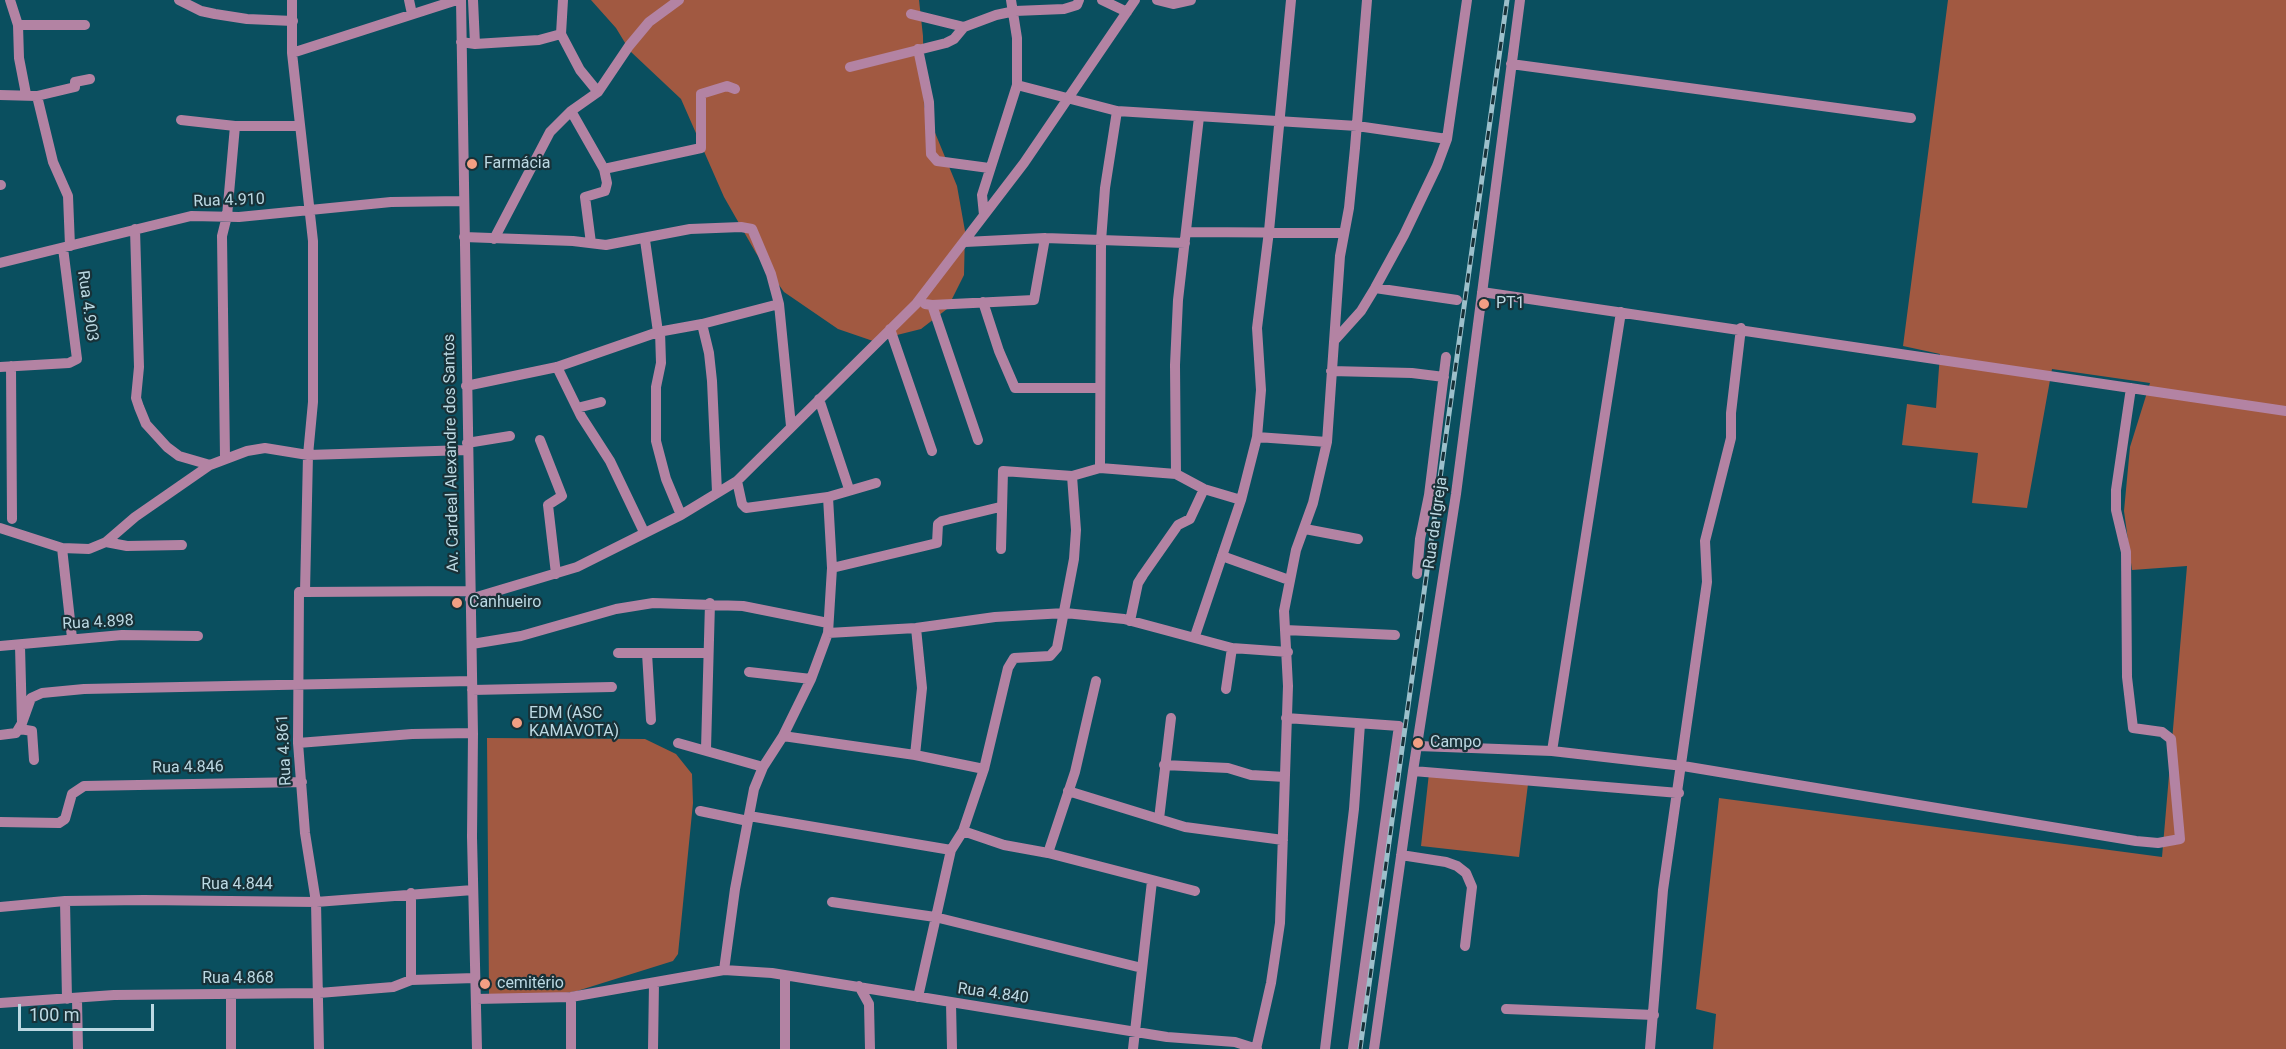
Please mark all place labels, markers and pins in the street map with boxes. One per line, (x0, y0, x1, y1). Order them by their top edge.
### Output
place label: Farmácia (484, 154, 550, 174)
marker: Farmácia (465, 157, 479, 171)
place label: PT1 (1496, 294, 1525, 314)
marker: PT1 (1477, 297, 1491, 311)
place label: Canhueiro (469, 593, 541, 613)
marker: Canhueiro (450, 596, 464, 610)
place label: EDM (ASC KAMAVOTA) (529, 704, 619, 742)
marker: EDM (ASC KAMAVOTA) (510, 716, 524, 730)
place label: Campo (1430, 733, 1481, 753)
marker: Campo (1411, 736, 1425, 750)
place label: cemitério (497, 974, 564, 994)
marker: cemitério (478, 977, 492, 991)

